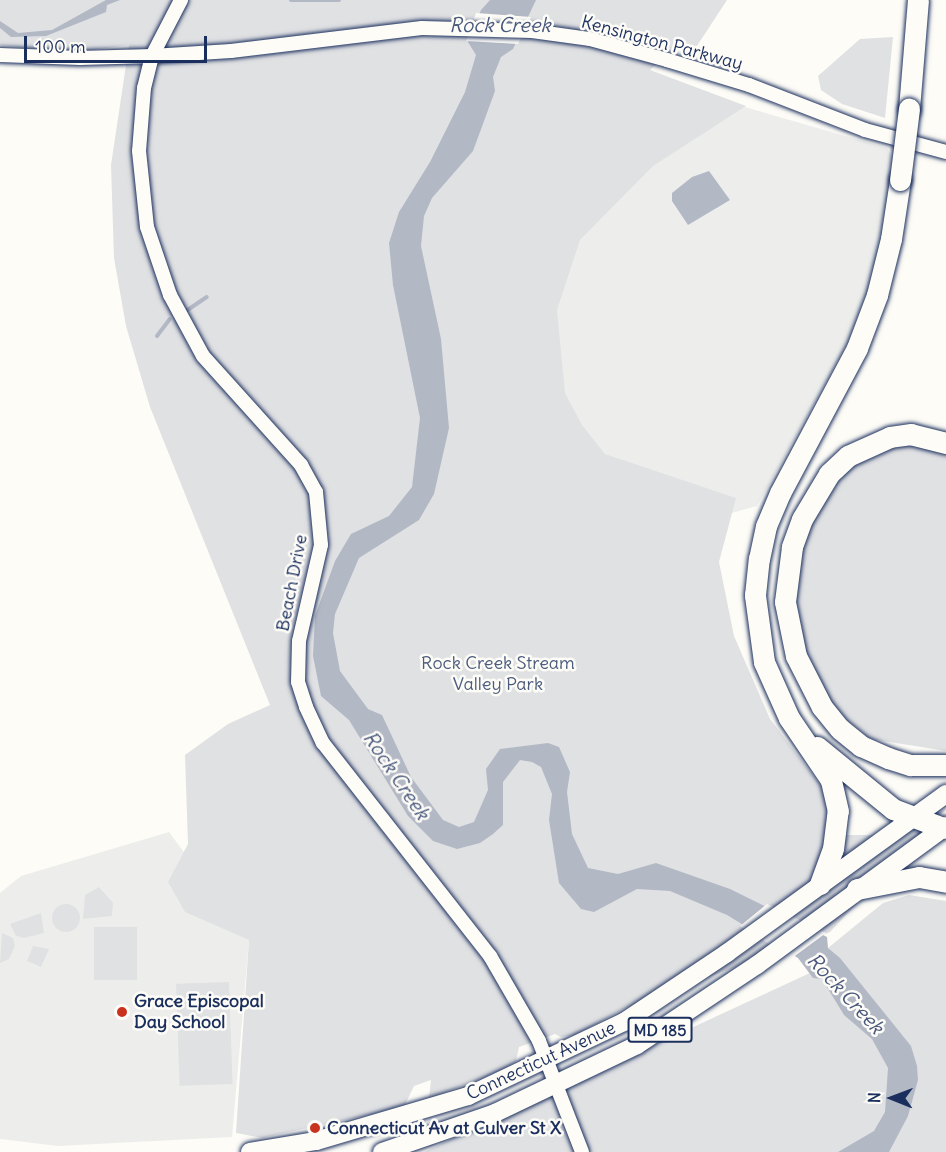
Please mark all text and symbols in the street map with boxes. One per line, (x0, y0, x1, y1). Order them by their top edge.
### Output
street label: Kensington Parkway (579, 11, 745, 75)
water label: Rock Creek (449, 12, 551, 36)
scale bar (27, 24, 210, 62)
text: 100 m (35, 35, 86, 58)
street label: Beach Drive (272, 533, 312, 633)
park label: Rock Creek Stream Valley Park (421, 653, 575, 696)
water label: Rock Creek (359, 726, 435, 824)
water label: Rock Creek (803, 948, 889, 1038)
place label: Grace Episcopal Day School (134, 991, 264, 1034)
marker: Grace Episcopal Day School (115, 1005, 129, 1019)
street label: Connecticut Avenue (463, 1017, 619, 1105)
road number: MD 185 (627, 1017, 693, 1043)
north arrow (862, 1068, 922, 1128)
text: N (864, 1092, 884, 1103)
place label: Connecticut Av at Culver St X (327, 1117, 561, 1139)
marker: Connecticut Av at Culver St X (308, 1121, 322, 1135)

